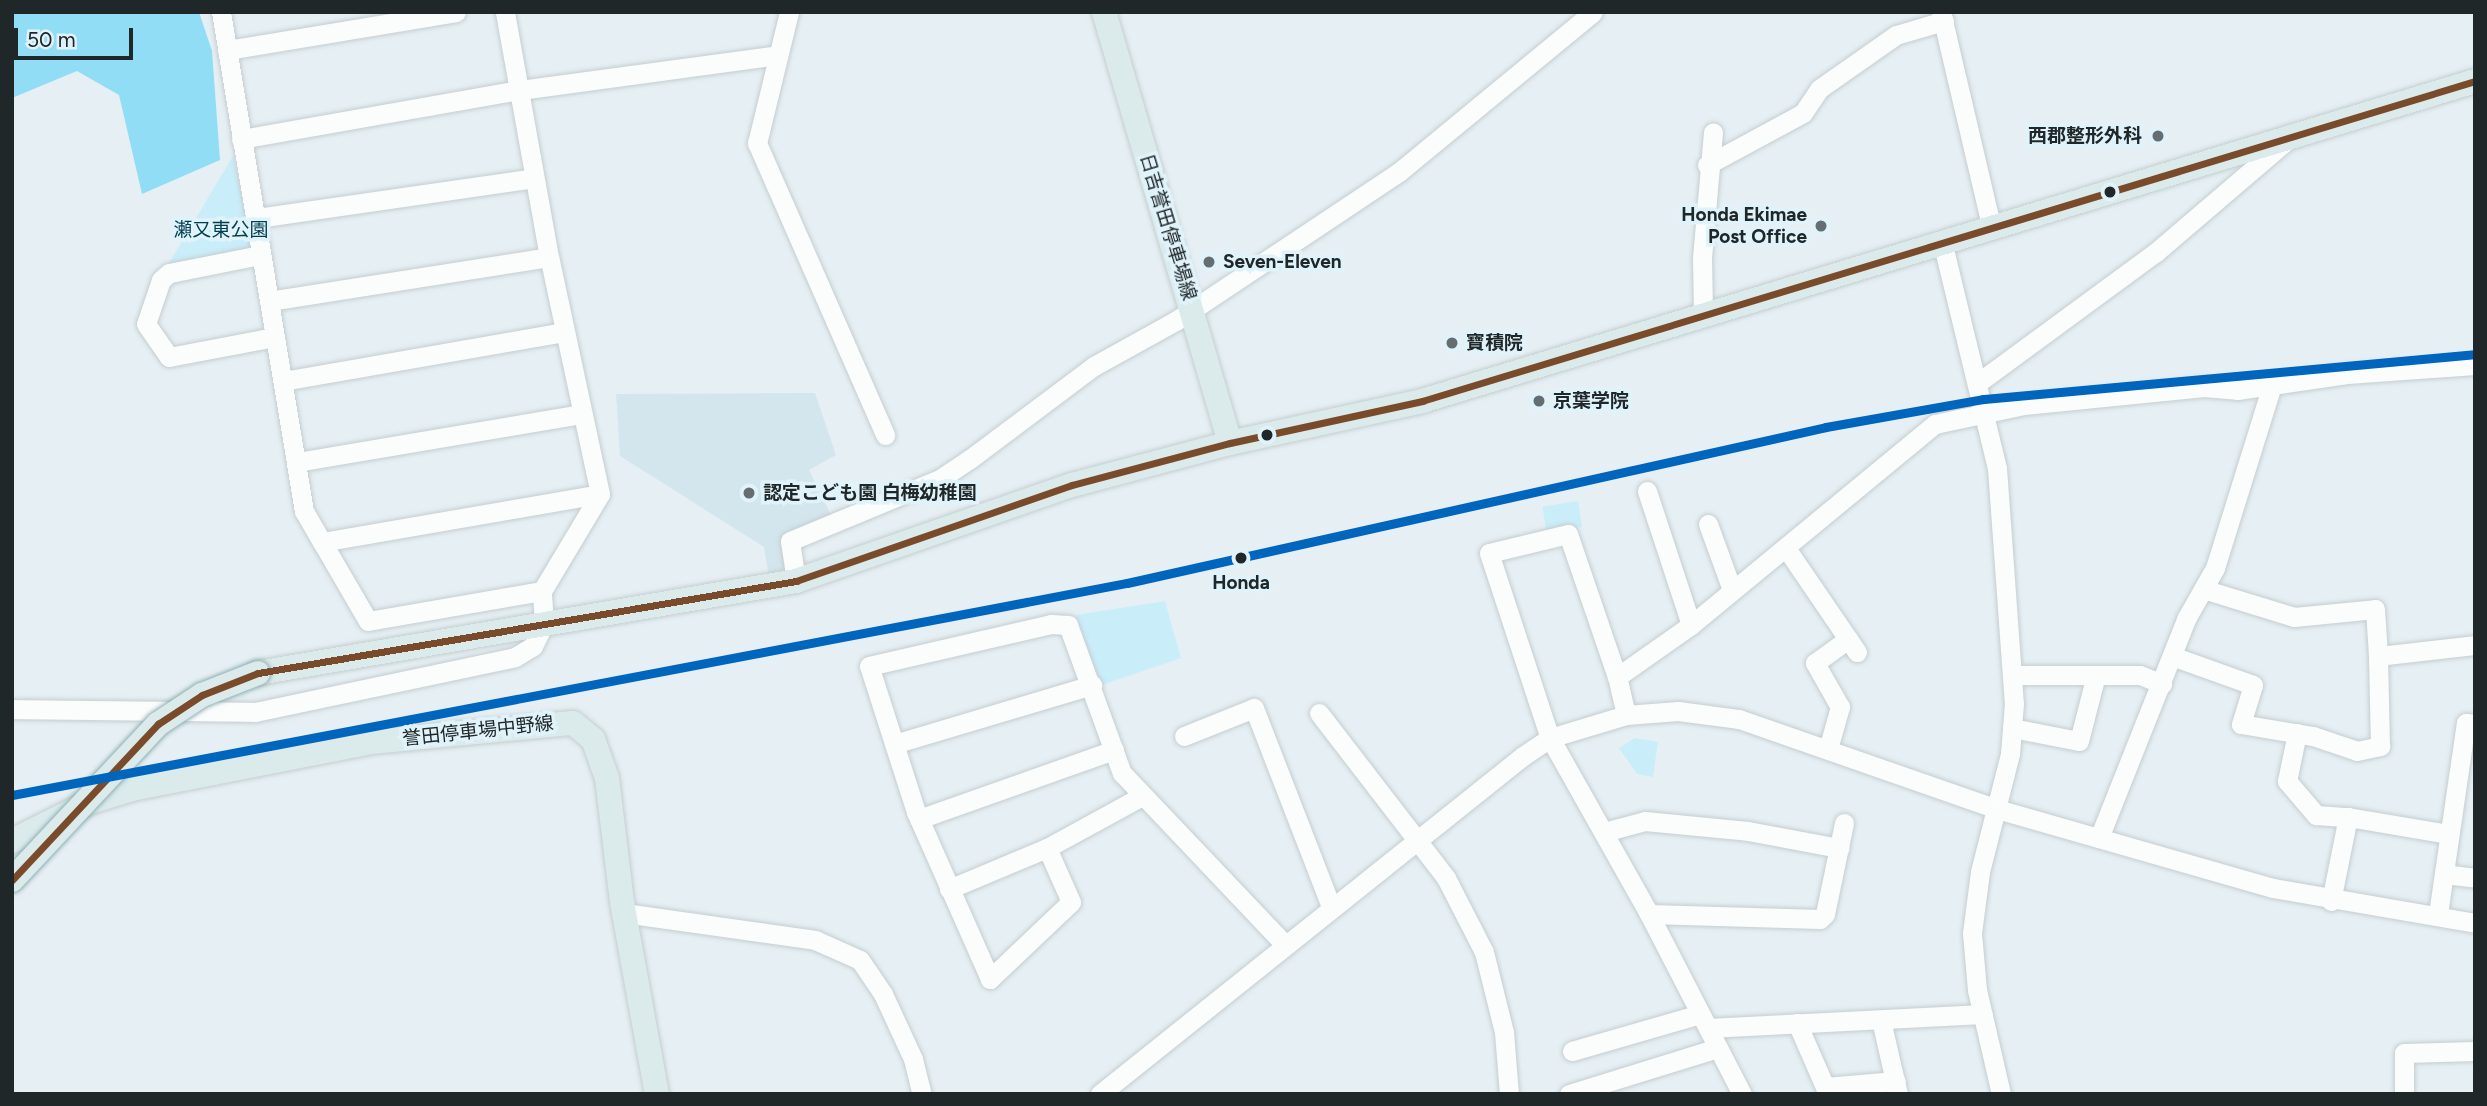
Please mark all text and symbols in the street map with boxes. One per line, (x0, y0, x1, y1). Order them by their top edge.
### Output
scale bar (18, 14, 136, 58)
text: 50 m (27, 27, 76, 52)
place label: 西郡整形外科 (2028, 125, 2142, 147)
marker: 西郡整形外科 (2148, 126, 2168, 146)
street label: 日吉誉田停車場線 (1135, 151, 1201, 303)
unlabelled marker (2103, 185, 2117, 199)
place label: Honda Ekimae Post Office (1681, 204, 1807, 248)
marker: Honda Ekimae Post Office (1813, 218, 1829, 234)
park label: 瀬又東公園 (174, 219, 268, 241)
place label: Seven-Eleven (1223, 251, 1342, 273)
marker: Seven-Eleven (1201, 254, 1217, 270)
place label: 寶積院 (1466, 332, 1523, 354)
marker: 寶積院 (1444, 335, 1460, 351)
place label: 京葉学院 (1553, 390, 1629, 412)
marker: 京葉学院 (1531, 393, 1547, 409)
unlabelled marker (1260, 428, 1274, 442)
place label: 認定こども園 白梅幼稚園 (763, 482, 977, 504)
marker: 認定こども園 白梅幼稚園 (741, 485, 757, 501)
marker: Honda (1230, 547, 1252, 569)
place label: Honda (1212, 572, 1270, 594)
street label: 誉田停車場中野線 (401, 712, 555, 750)

